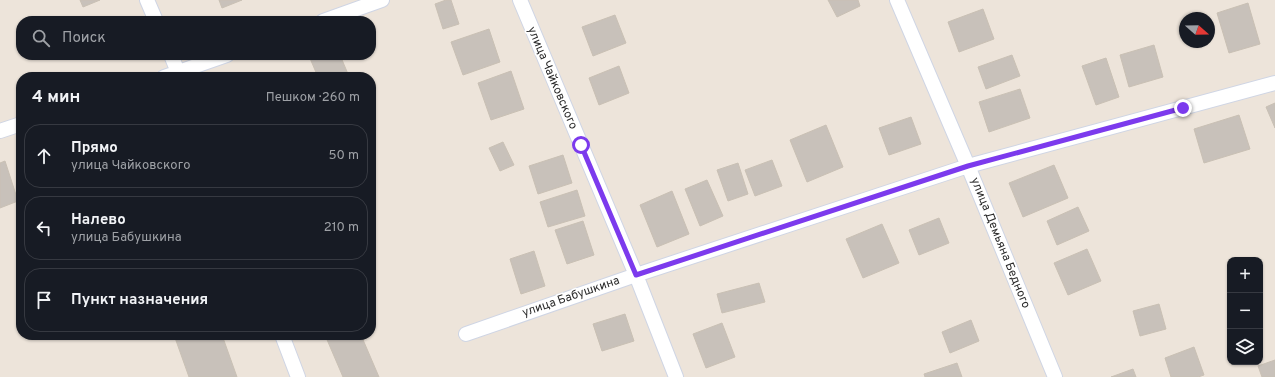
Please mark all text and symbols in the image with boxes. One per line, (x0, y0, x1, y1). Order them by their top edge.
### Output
north arrow (1179, 12, 1215, 48)
search box (16, 16, 376, 60)
street label: улица Чайковского (523, 24, 581, 132)
icon: search (30, 27, 52, 49)
text: Поиск (62, 29, 106, 48)
text: 4 мин (32, 87, 80, 109)
text: Пешком · 260 m (266, 90, 360, 106)
route end (1174, 99, 1192, 117)
route start (572, 136, 590, 154)
text: Прямо (71, 139, 118, 158)
icon: ahead (33, 145, 55, 167)
text: 50 m (329, 148, 359, 164)
text: улица Чайковского (71, 158, 190, 174)
street label: улица Демьяна Бедного (966, 175, 1034, 311)
text: Налево (71, 211, 126, 230)
icon: left (33, 217, 55, 239)
text: 210 m (324, 220, 359, 236)
text: улица Бабушкина (71, 230, 182, 246)
map controls (1227, 257, 1263, 365)
button: + (1227, 257, 1263, 293)
street label: улица Бабушкина (520, 273, 622, 321)
icon: arrive (33, 289, 55, 311)
text: Пункт назначения (71, 291, 208, 310)
button: − (1227, 293, 1263, 329)
button: layers (1227, 329, 1263, 365)

